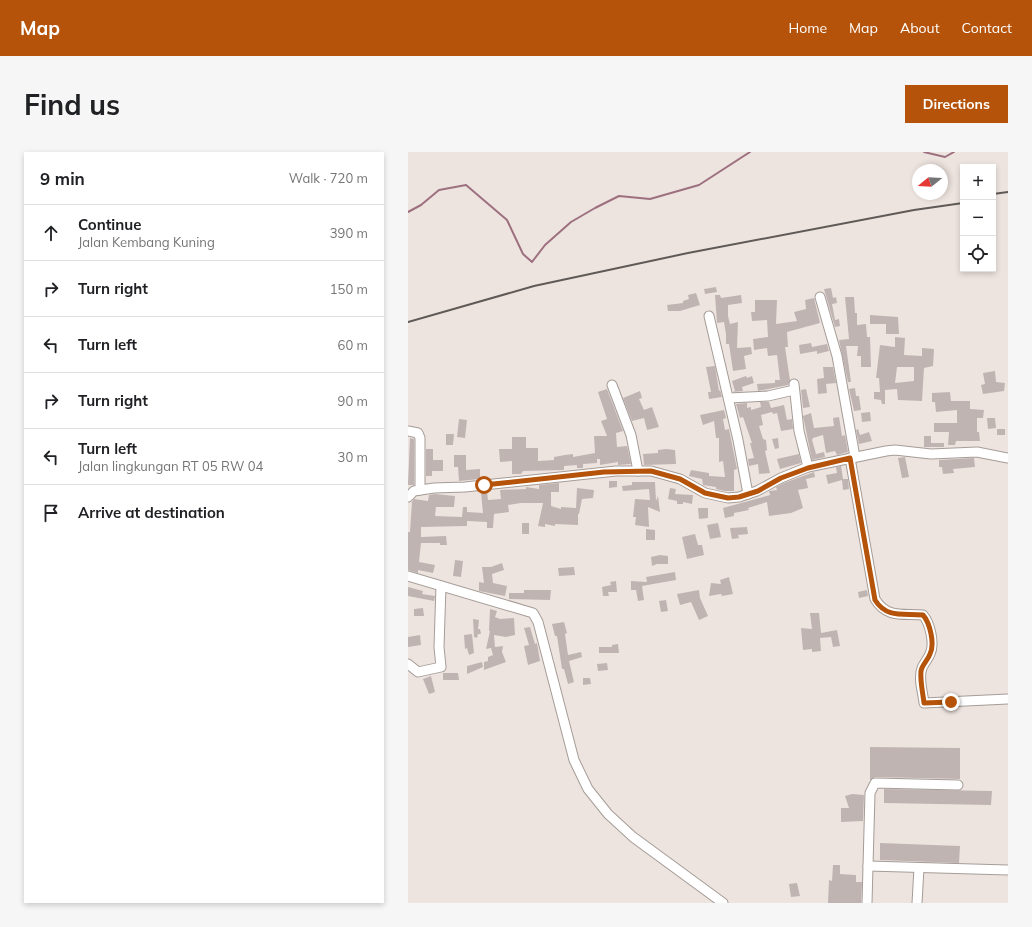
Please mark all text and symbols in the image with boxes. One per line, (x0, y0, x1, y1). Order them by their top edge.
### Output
text: Map (20, 16, 60, 40)
text: Home (788, 19, 827, 37)
text: Map (849, 19, 878, 37)
text: About (900, 19, 940, 37)
text: Contact (962, 19, 1012, 37)
button: Directions (905, 85, 1008, 123)
text: Find us (24, 87, 120, 122)
north arrow (912, 164, 948, 200)
map controls (960, 164, 996, 272)
button: + (960, 164, 996, 200)
text: 9 min (40, 168, 85, 189)
text: Walk · 720 m (289, 170, 368, 186)
button: − (960, 200, 996, 236)
text: Continue (78, 215, 141, 234)
icon: ahead (40, 222, 62, 244)
text: 390 m (330, 225, 368, 241)
text: Jalan Kembang Kuning (78, 234, 215, 250)
button: locate (960, 236, 996, 272)
icon: right (40, 278, 62, 300)
text: Turn right (78, 279, 148, 298)
text: 150 m (330, 281, 368, 297)
icon: left (40, 334, 62, 356)
text: Turn left (78, 335, 137, 354)
text: 60 m (338, 337, 368, 353)
icon: right (40, 390, 62, 412)
text: Turn right (78, 391, 148, 410)
text: 90 m (338, 393, 368, 409)
text: Turn left (78, 439, 137, 458)
icon: left (40, 446, 62, 468)
text: 30 m (338, 449, 368, 465)
text: Jalan lingkungan RT 05 RW 04 (78, 458, 263, 474)
route start (475, 476, 493, 494)
icon: arrive (40, 502, 62, 524)
text: Arrive at destination (78, 503, 225, 522)
route end (942, 693, 960, 711)

